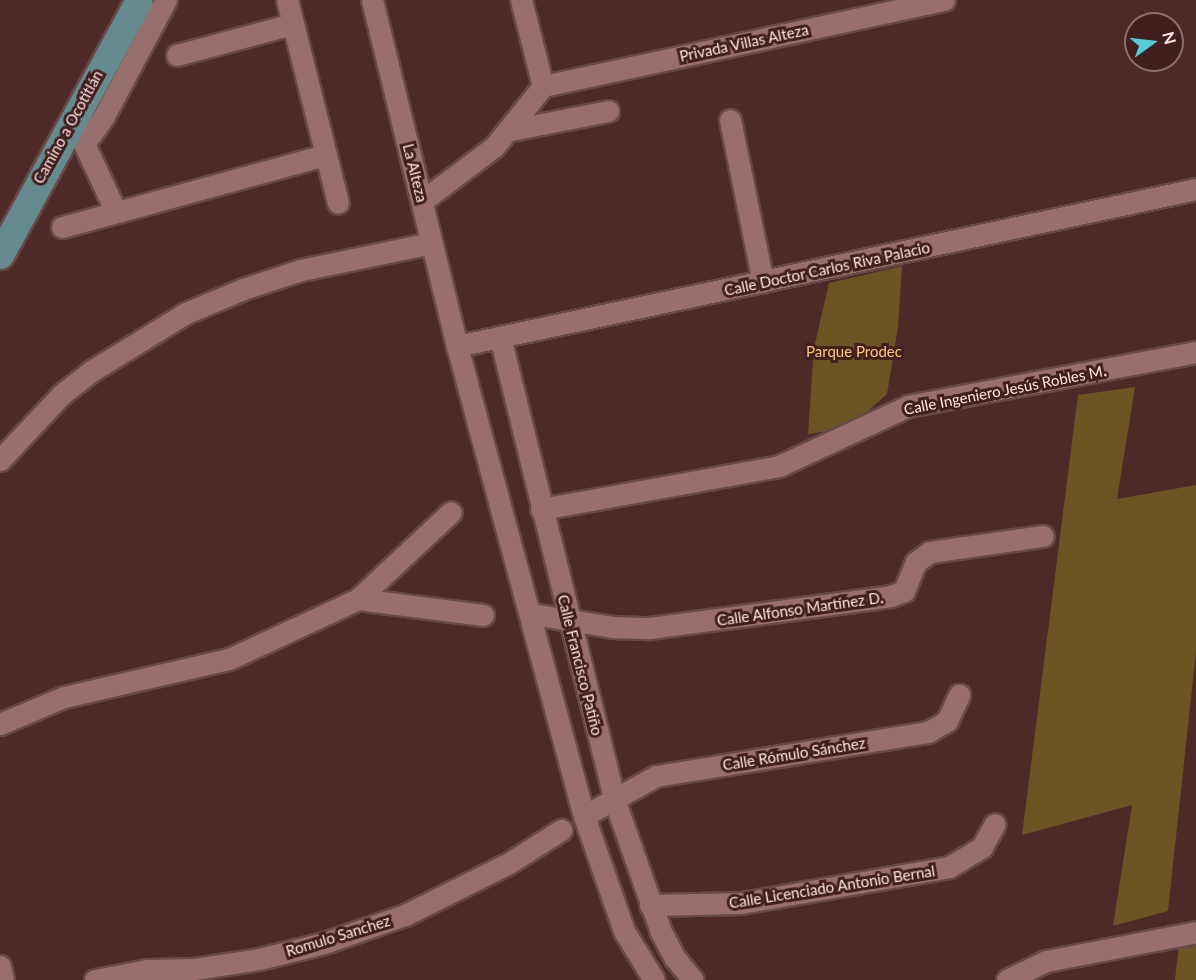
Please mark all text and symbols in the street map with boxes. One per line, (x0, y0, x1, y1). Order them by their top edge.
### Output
north arrow (1124, 12, 1184, 72)
street label: Privada Villas Alteza (677, 20, 811, 66)
text: N (1159, 29, 1181, 46)
street label: Camino a Ocotitlán (29, 67, 107, 187)
street label: La Alteza (399, 142, 431, 204)
street label: Calle Doctor Carlos Riva Palacio (722, 238, 932, 300)
park label: Parque Prodec (806, 343, 902, 361)
street label: Calle Ingeniero Jesús Robles M. (902, 362, 1108, 418)
street label: Calle Alfonso Martínez D. (716, 588, 884, 630)
street label: Calle Francisco Patiño (554, 593, 606, 737)
street label: Calle Rómulo Sánchez (721, 734, 867, 774)
street label: Calle Licenciado Antonio Bernal (727, 862, 937, 912)
street label: Romulo Sanchez (284, 912, 392, 960)

